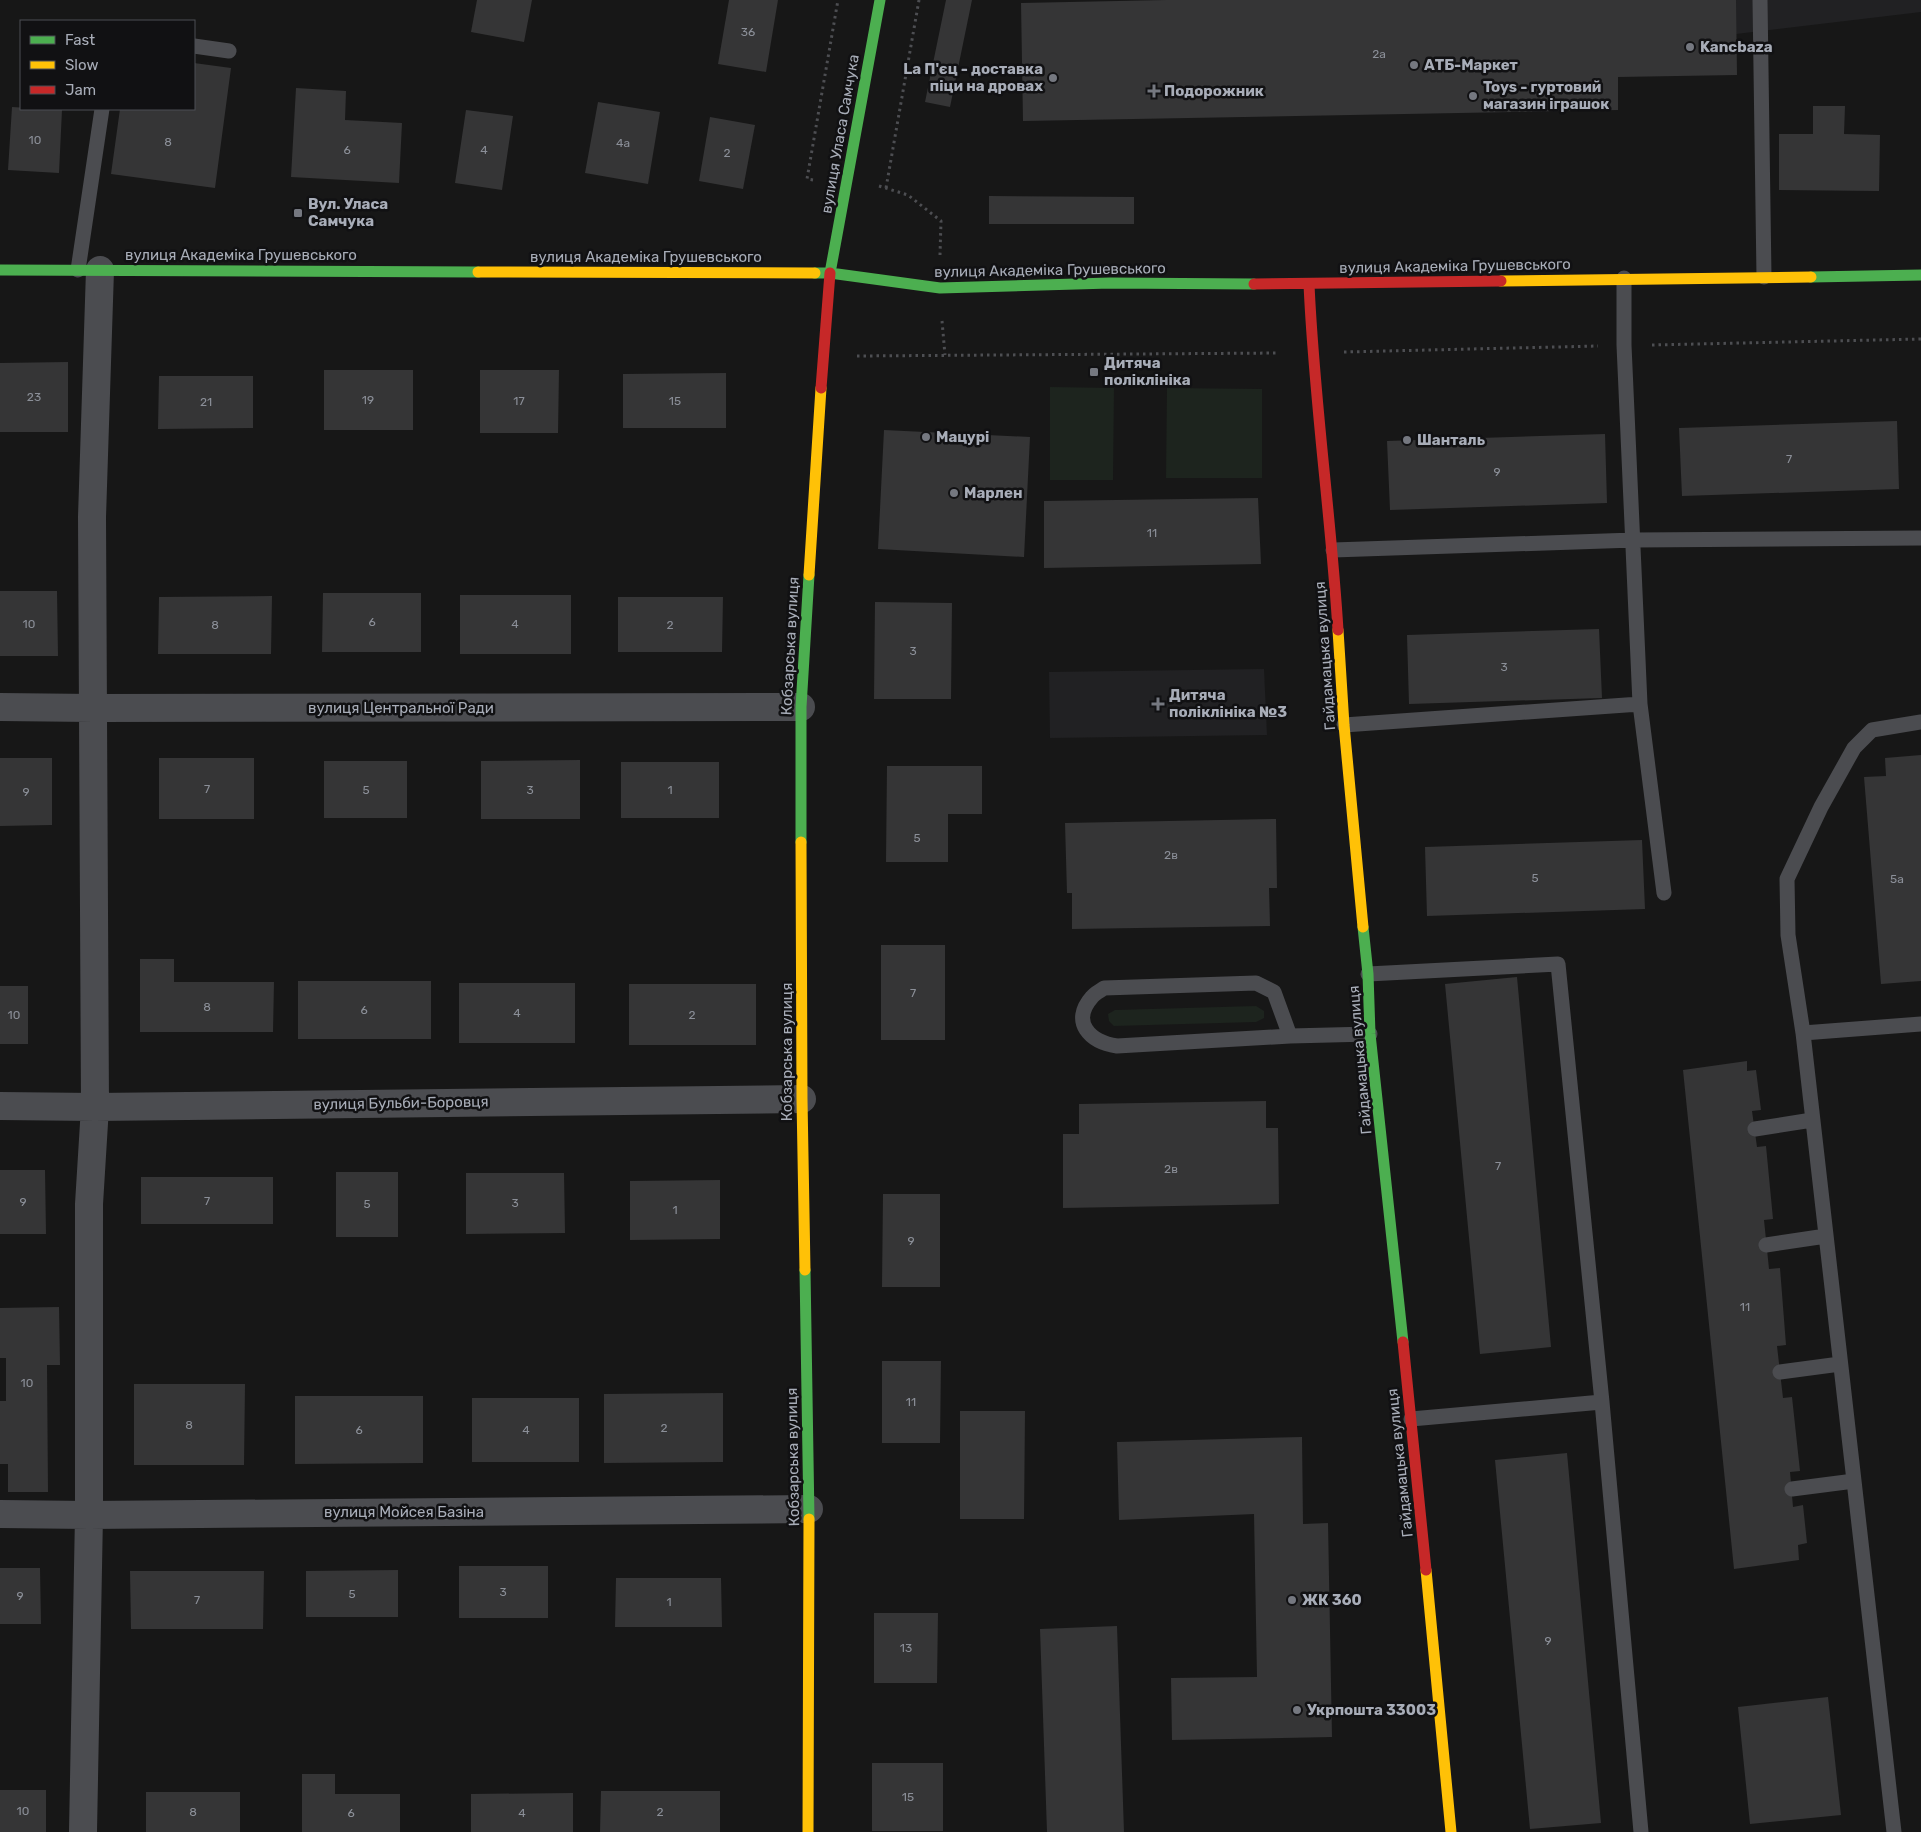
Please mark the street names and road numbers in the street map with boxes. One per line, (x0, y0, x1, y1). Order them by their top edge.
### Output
street label: вулиця Уласа Самчука (817, 53, 863, 215)
street label: вулиця Академіка Грушевського (125, 246, 357, 264)
street label: вулиця Академіка Грушевського (530, 248, 762, 266)
street label: вулиця Академіка Грушевського (1339, 255, 1571, 277)
street label: вулиця Академіка Грушевського (934, 259, 1166, 281)
street label: Кобзарська вулиця (777, 576, 803, 716)
street label: Гайдамацька вулиця (1311, 581, 1339, 731)
street label: вулиця Центральної Ради (308, 699, 494, 717)
street label: Кобзарська вулиця (778, 983, 796, 1121)
street label: Гайдамацька вулиця (1345, 985, 1375, 1135)
street label: вулиця Бульби-Боровця (313, 1092, 489, 1114)
street label: Кобзарська вулиця (783, 1388, 803, 1526)
street label: Гайдамацька вулиця (1383, 1388, 1417, 1538)
street label: вулиця Мойсея Базіна (324, 1503, 484, 1521)

